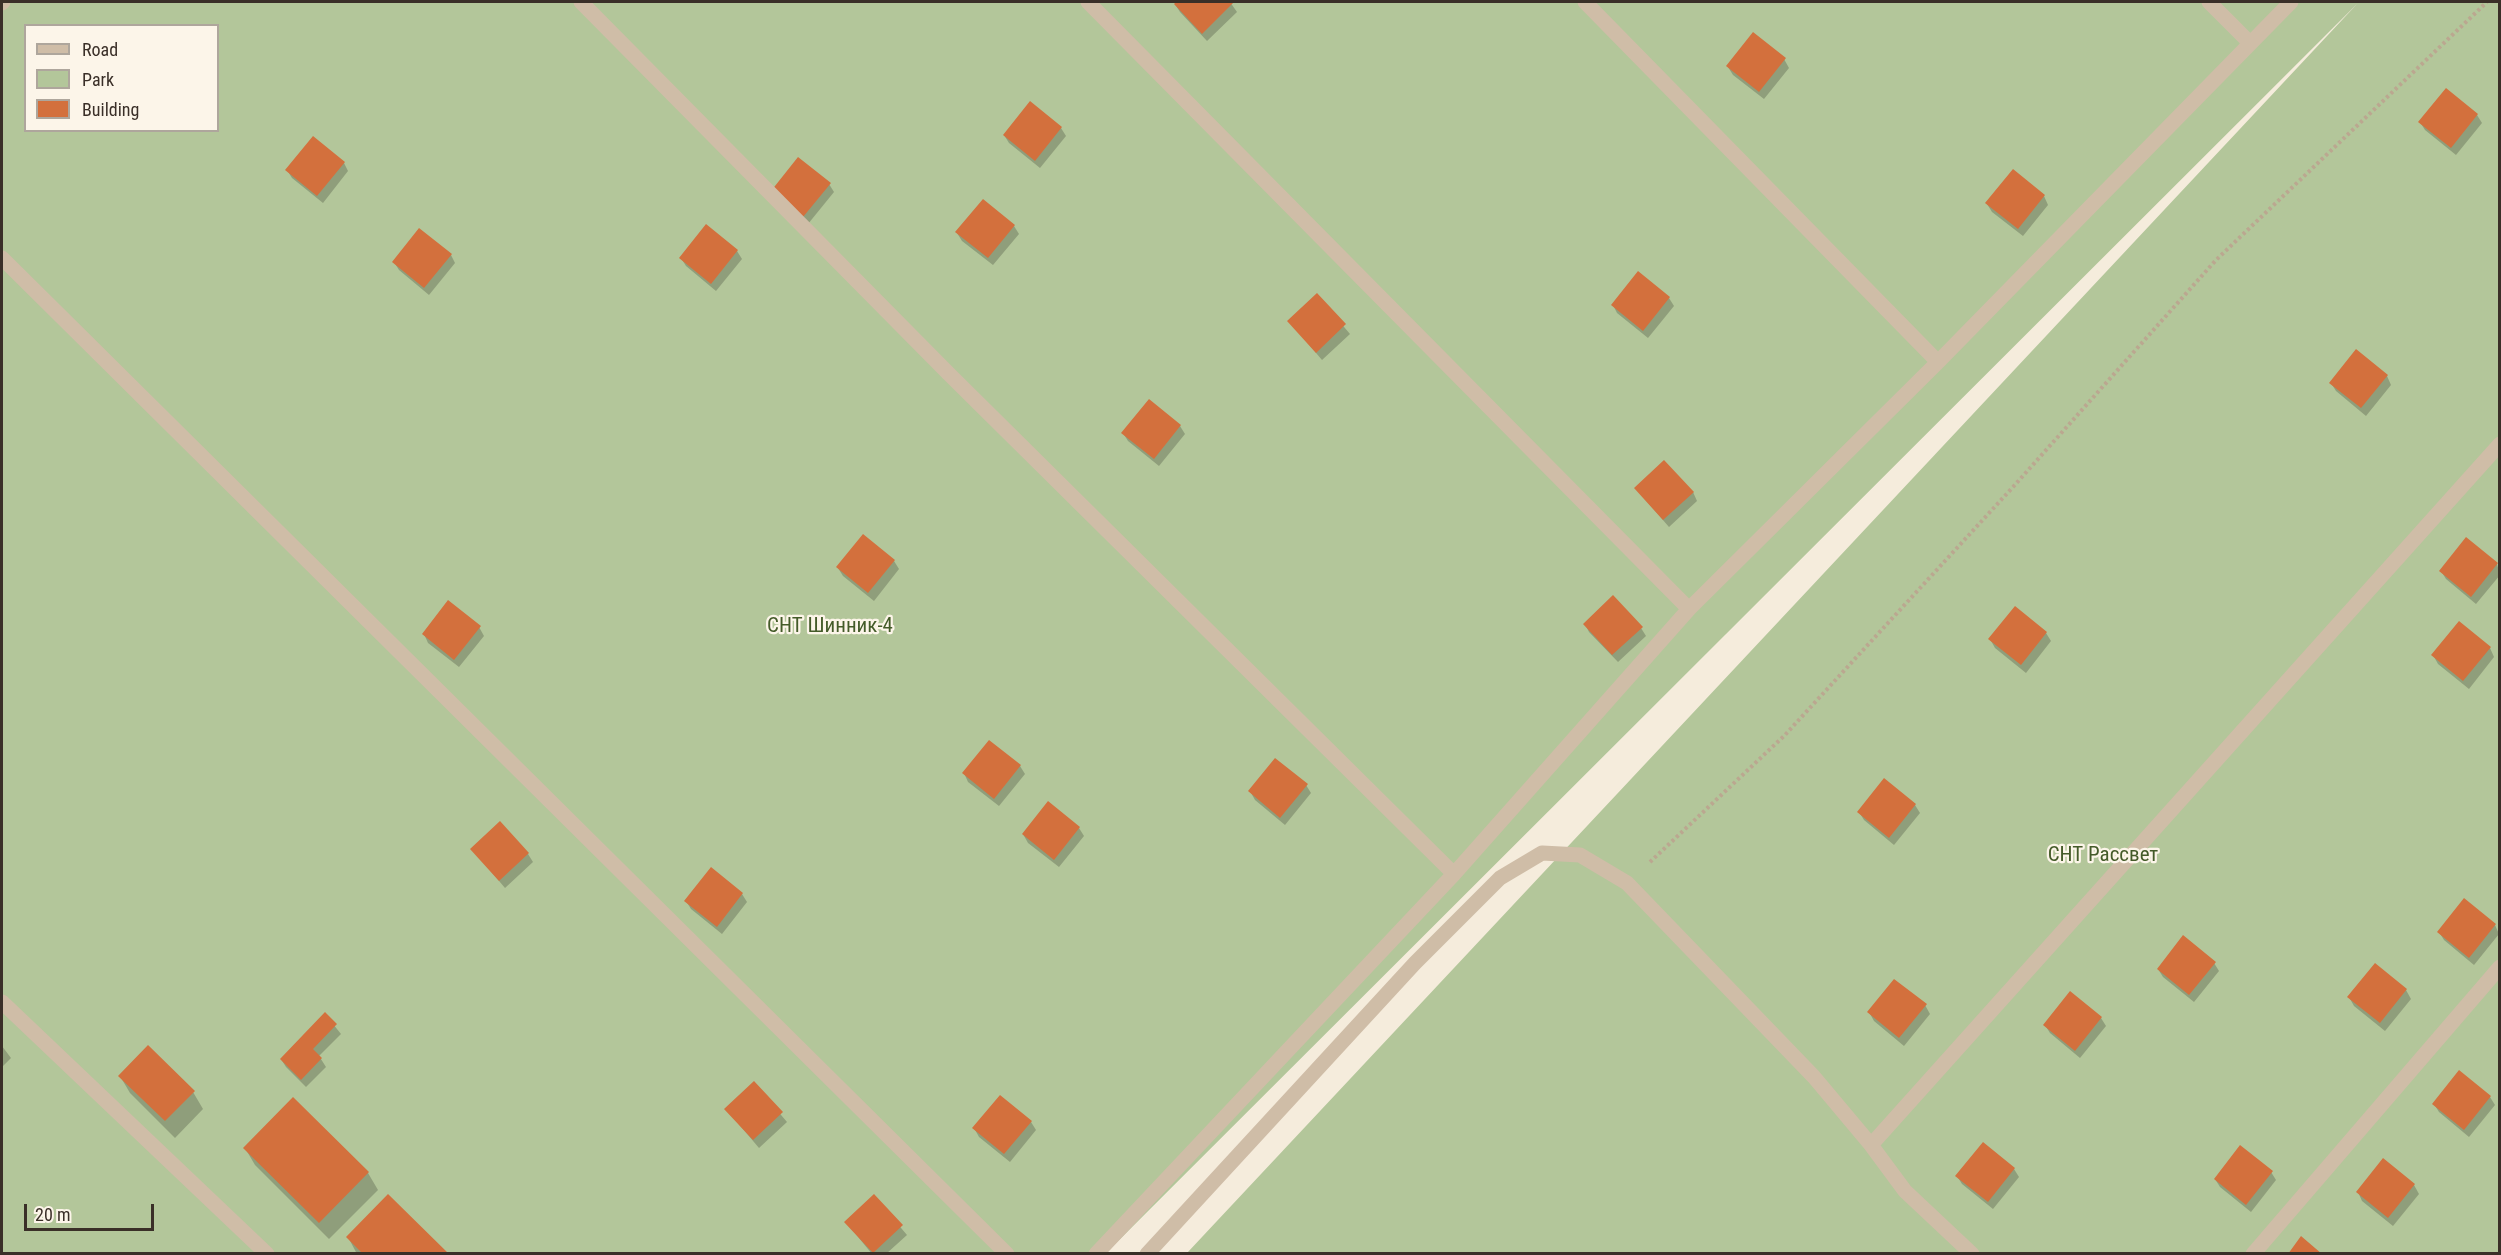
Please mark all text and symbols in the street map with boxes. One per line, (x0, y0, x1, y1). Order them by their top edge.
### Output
legend (24, 24, 219, 132)
text: Road (82, 39, 118, 60)
text: Park (82, 69, 114, 90)
text: Building (82, 99, 139, 120)
park label: СНТ Шинник-4 (767, 614, 893, 640)
park label: СНТ Рассвет (2048, 843, 2158, 869)
scale bar (27, 1192, 158, 1230)
text: 20 m (35, 1204, 70, 1225)

